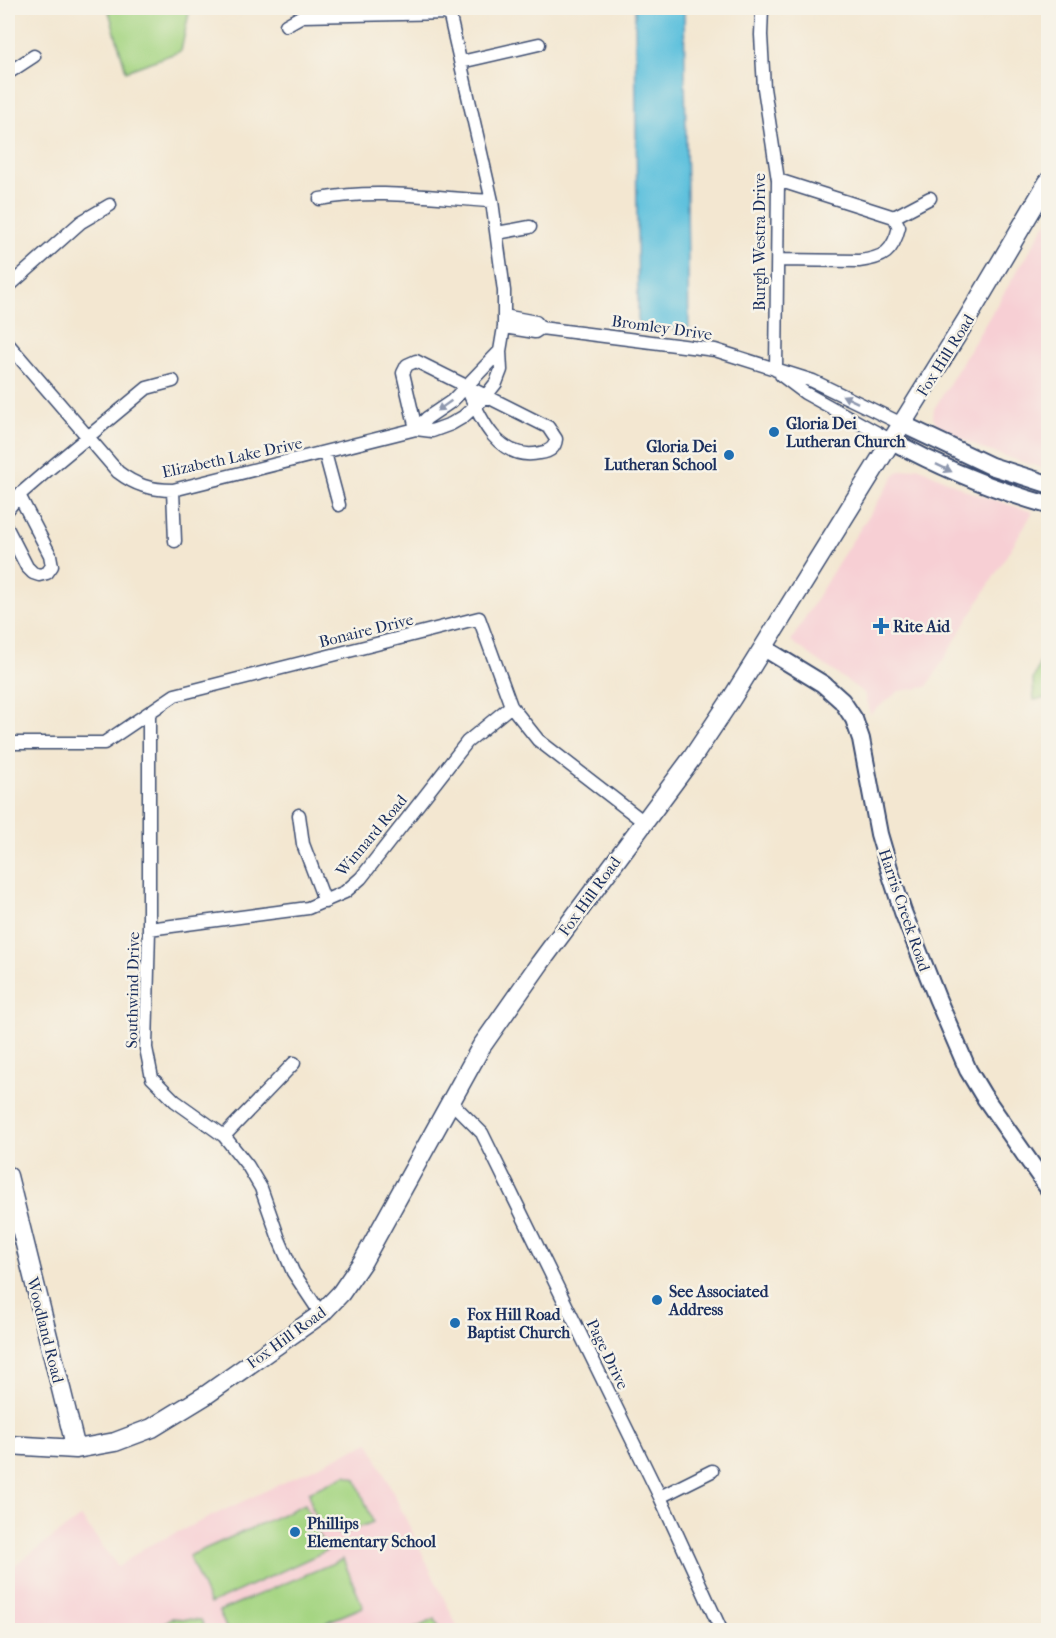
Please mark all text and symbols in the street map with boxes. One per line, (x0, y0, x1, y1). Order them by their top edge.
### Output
street label: Burgh Westra Drive (750, 173, 769, 311)
street label: Fox Hill Road (913, 310, 978, 400)
street label: Bromley Drive (610, 311, 714, 344)
one-way arrow (841, 394, 858, 403)
one-way arrow (436, 401, 453, 412)
place label: Gloria Dei Lutheran Church (786, 414, 906, 451)
marker: Gloria Dei Lutheran Church (767, 425, 781, 439)
street label: Elizabeth Lake Drive (160, 433, 304, 482)
place label: Gloria Dei Lutheran School (604, 437, 718, 474)
marker: Gloria Dei Lutheran School (722, 448, 736, 462)
one-way arrow (935, 463, 952, 472)
street label: Bonaire Drive (317, 610, 416, 651)
place label: Rite Aid (893, 617, 951, 636)
marker: Rite Aid (874, 619, 888, 633)
street label: Winnard Road (331, 790, 411, 881)
street label: Harris Creek Road (875, 846, 934, 974)
street label: Fox Hill Road (554, 853, 625, 940)
street label: Southwind Drive (122, 931, 143, 1049)
street label: Woodland Road (23, 1274, 68, 1385)
place label: See Associated Address (668, 1282, 770, 1319)
marker: See Associated Address (650, 1293, 664, 1307)
street label: Fox Hill Road (243, 1302, 330, 1373)
place label: Fox Hill Road Baptist Church (466, 1305, 571, 1343)
marker: Fox Hill Road Baptist Church (448, 1316, 462, 1330)
street label: Page Drive (582, 1316, 633, 1393)
place label: Phillips Elementary School (307, 1514, 436, 1552)
marker: Phillips Elementary School (288, 1525, 302, 1539)

